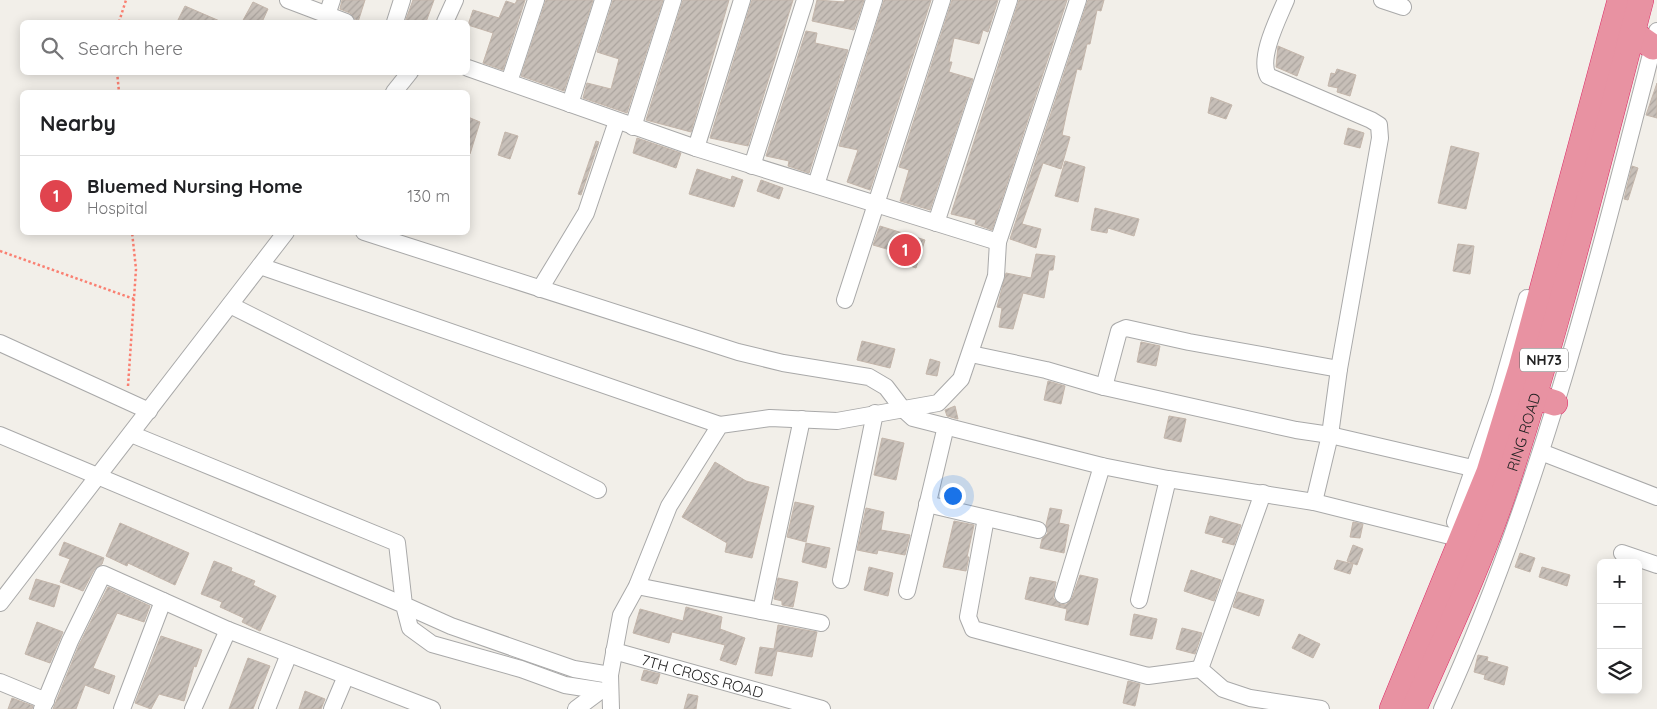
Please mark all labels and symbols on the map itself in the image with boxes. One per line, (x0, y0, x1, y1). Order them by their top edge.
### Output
pin: 1 (889, 231, 921, 269)
road number: NH73 (1520, 348, 1568, 372)
street label: RING ROAD (1502, 390, 1544, 474)
your location (940, 483, 966, 509)
street label: 7TH CROSS ROAD (640, 650, 766, 702)

